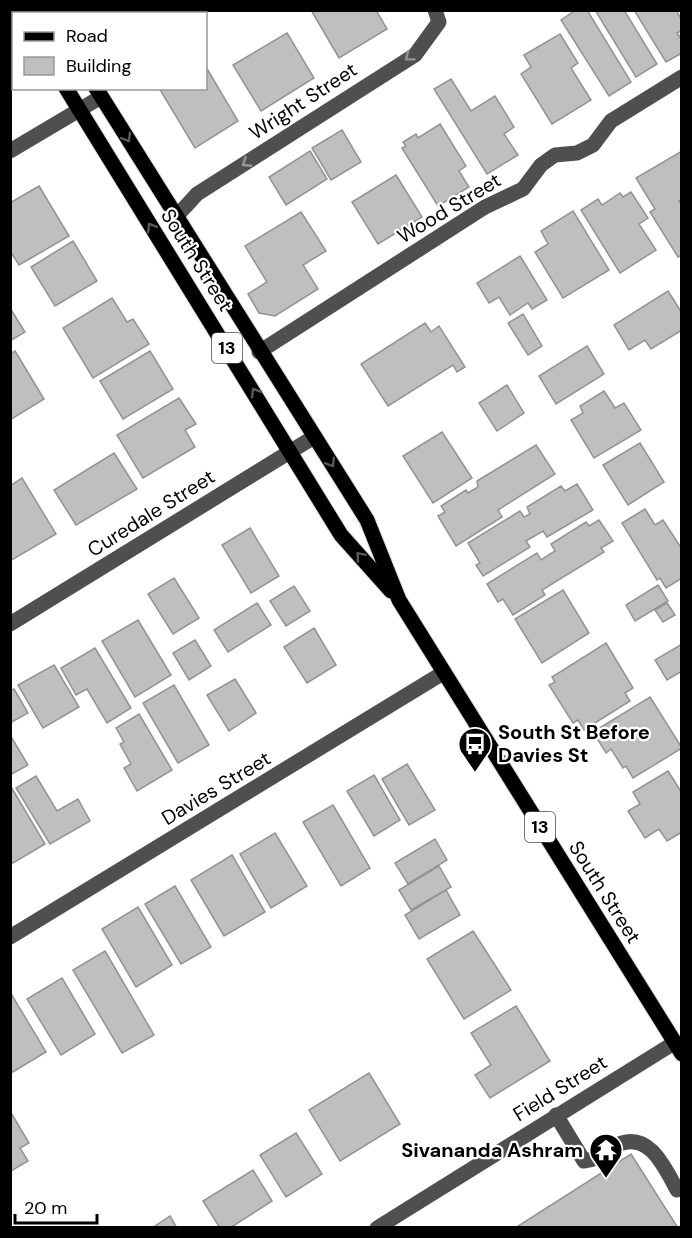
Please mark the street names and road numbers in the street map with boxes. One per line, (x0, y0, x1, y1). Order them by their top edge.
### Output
street label: Wright Street (244, 56, 362, 146)
street label: Wood Street (392, 167, 506, 249)
street label: South Street (155, 204, 239, 316)
road number: 13 (212, 333, 242, 363)
street label: Curedale Street (82, 463, 220, 563)
street label: Davies Street (157, 745, 276, 831)
road number: 13 (525, 812, 555, 842)
street label: South Street (563, 836, 647, 948)
street label: Field Street (508, 1049, 612, 1127)

